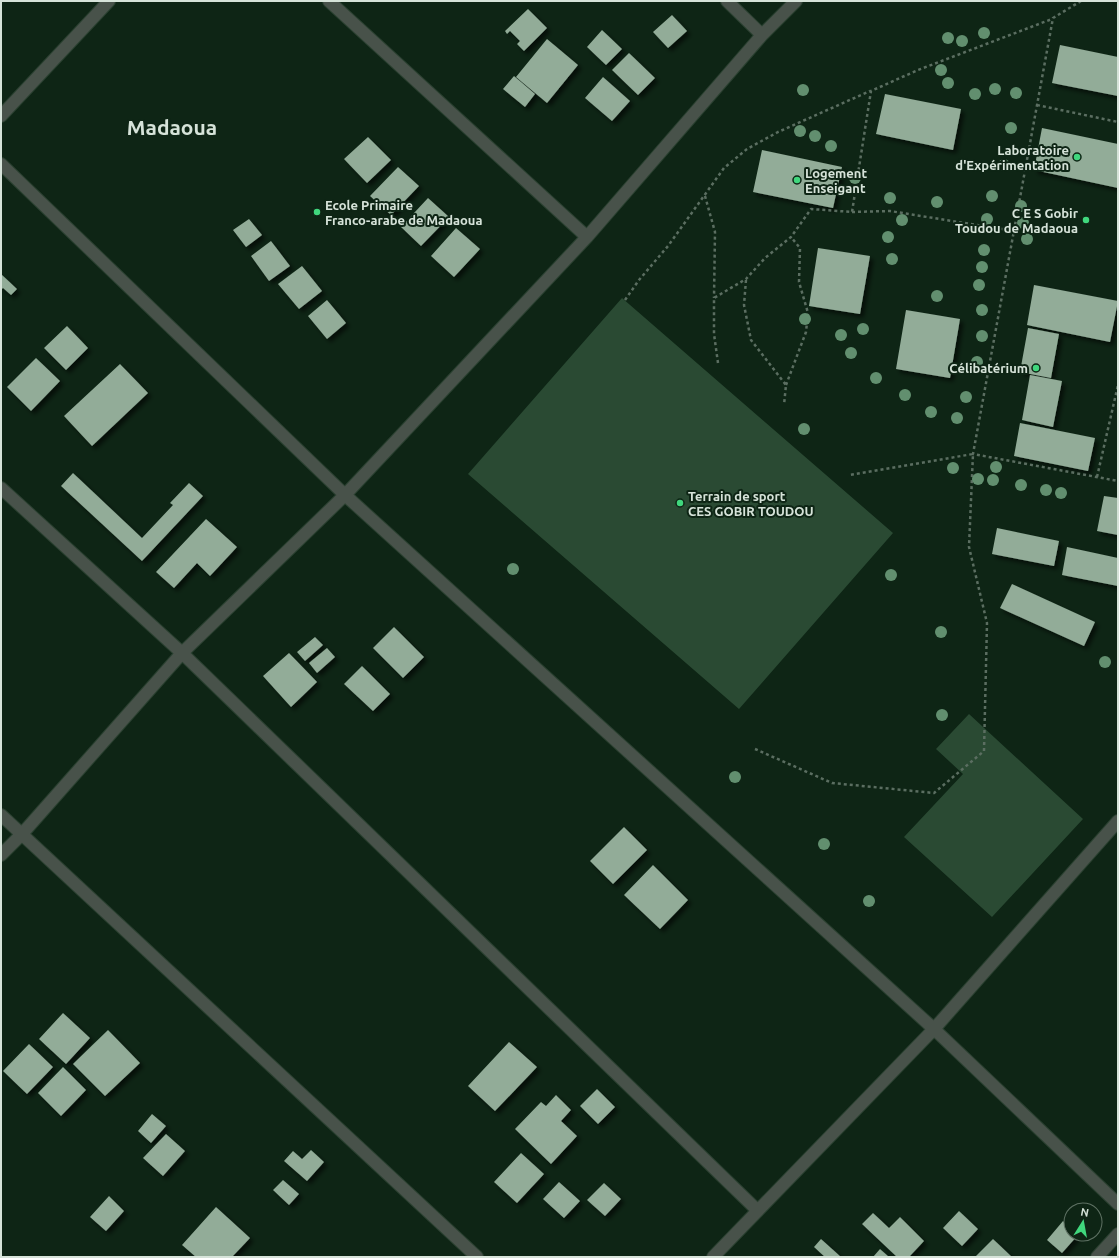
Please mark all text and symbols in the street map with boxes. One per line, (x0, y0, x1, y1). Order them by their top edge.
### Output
district label: Madaoua (127, 115, 217, 139)
place label: Laboratoire d'Expérimentation (955, 143, 1069, 172)
marker: Laboratoire d'Expérimentation (1072, 152, 1082, 162)
place label: Logement Enseigant (805, 166, 867, 195)
marker: Logement Enseigant (792, 175, 802, 185)
place label: Ecole Primaire Franco-arabe de Madaoua (325, 198, 482, 227)
place label: C E S Gobir Toudou de Madaoua (955, 206, 1079, 235)
marker: Ecole Primaire Franco-arabe de Madaoua (312, 207, 322, 217)
marker: C E S Gobir Toudou de Madaoua (1081, 215, 1091, 225)
place label: Célibatérium (949, 361, 1028, 375)
marker: Célibatérium (1031, 363, 1041, 373)
place label: Terrain de sport CES GOBIR TOUDOU (688, 489, 814, 518)
marker: Terrain de sport CES GOBIR TOUDOU (675, 498, 685, 508)
north arrow (1063, 1202, 1103, 1242)
text: N (1080, 1206, 1090, 1219)

